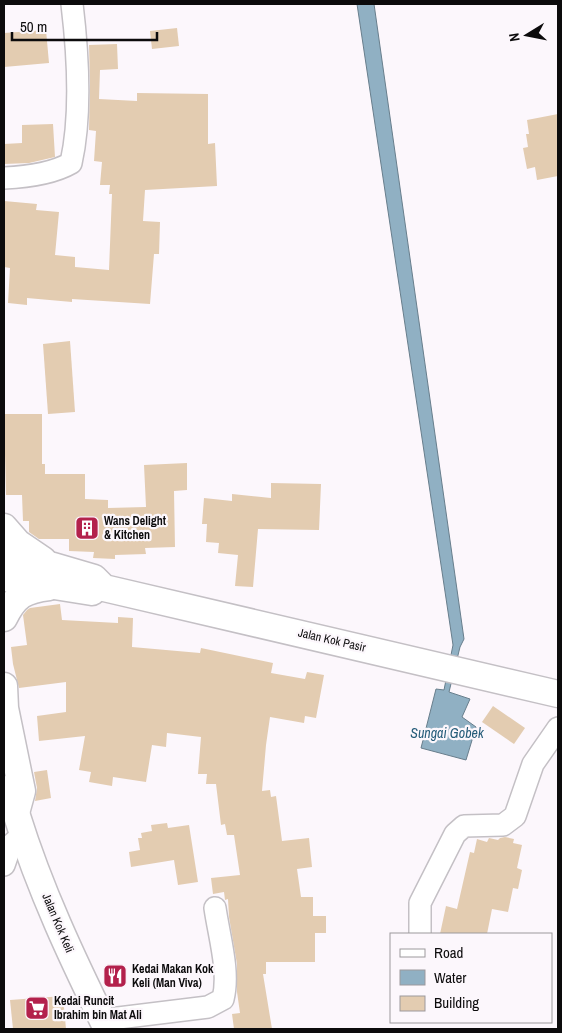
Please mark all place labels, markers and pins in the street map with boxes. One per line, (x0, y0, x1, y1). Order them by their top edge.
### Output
place label: Wans Delight & Kitchen (104, 513, 167, 543)
building icon: Wans Delight & Kitchen (74, 515, 100, 541)
place label: Kedai Makan Kok Keli (Man Viva) (132, 961, 214, 991)
restaurant icon: Kedai Makan Kok Keli (Man Viva) (102, 963, 128, 989)
place label: Kedai Runcit Ibrahim bin Mat Ali (54, 993, 142, 1023)
supermarket icon: Kedai Runcit Ibrahim bin Mat Ali (24, 995, 50, 1021)

